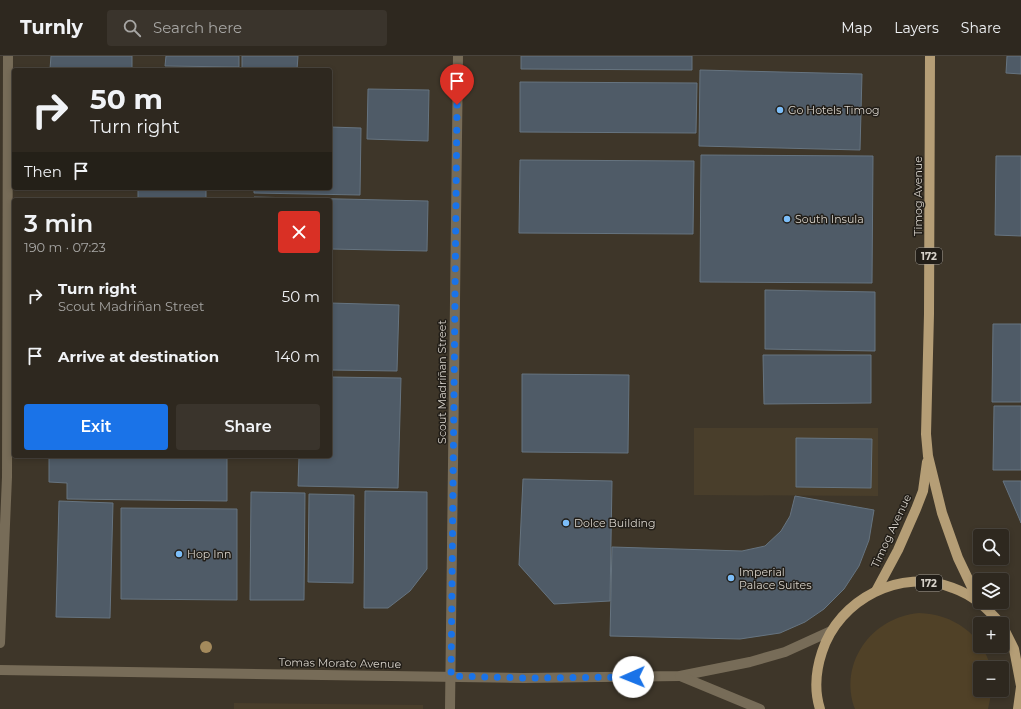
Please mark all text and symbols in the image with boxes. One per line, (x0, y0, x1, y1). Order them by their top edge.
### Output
search box (107, 10, 387, 46)
text: Turnly (20, 16, 83, 39)
icon: search (121, 17, 143, 39)
text: Search here (153, 18, 242, 37)
text: Map (841, 19, 872, 37)
text: Layers (894, 19, 939, 37)
text: Share (961, 19, 1001, 37)
pin (440, 64, 474, 105)
icon: arrive (446, 70, 468, 92)
text: 50 m (90, 82, 163, 116)
icon: right (24, 84, 76, 136)
place label: Go Hotels Timog (788, 103, 880, 117)
marker: Go Hotels Timog (775, 105, 785, 115)
text: Turn right (90, 116, 180, 138)
street label: Timog Avenue (911, 156, 925, 236)
icon: arrive (70, 160, 92, 182)
text: Then (24, 162, 62, 181)
text: 3 min (24, 209, 93, 238)
button: close (278, 211, 320, 253)
place label: South Insula (795, 212, 864, 226)
marker: South Insula (782, 214, 792, 224)
text: 190 m · 07:23 (24, 239, 106, 255)
road number: 172 (916, 248, 942, 264)
text: Turn right (58, 279, 137, 298)
icon: right (24, 285, 46, 307)
text: 50 m (282, 287, 320, 306)
text: Scout Madriñan Street (58, 298, 204, 314)
street label: Scout Madriñan Street (435, 320, 449, 444)
icon: arrive (24, 345, 46, 367)
text: Arrive at destination (58, 347, 219, 366)
text: 140 m (275, 347, 320, 366)
button: Exit (24, 404, 168, 450)
button: Share (176, 404, 320, 450)
street label: Timog Avenue (868, 492, 914, 570)
place label: Dolce Building (574, 516, 656, 530)
marker: Dolce Building (561, 518, 571, 528)
map controls (973, 529, 1009, 697)
button: search (973, 529, 1009, 565)
place label: Hop Inn (187, 547, 231, 561)
marker: Hop Inn (174, 549, 184, 559)
place label: Imperial Palace Suites (739, 565, 812, 592)
marker: Imperial Palace Suites (726, 573, 736, 583)
button: layers (973, 573, 1009, 609)
road number: 172 (916, 575, 942, 591)
button: + (973, 617, 1009, 653)
street label: Tomas Morato Avenue (279, 655, 402, 671)
position arrow (612, 656, 654, 698)
button: − (973, 661, 1009, 697)

